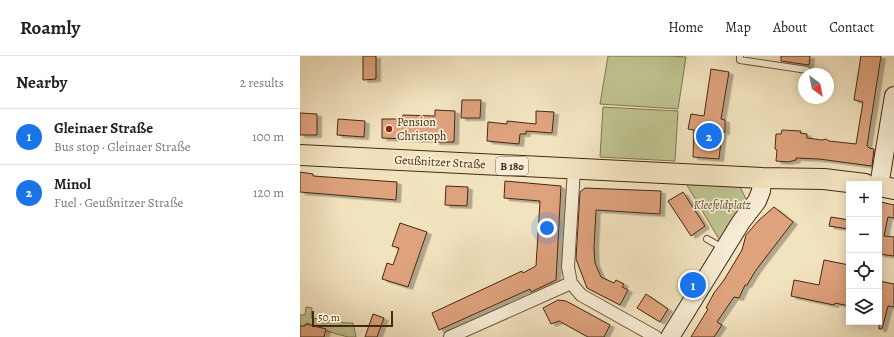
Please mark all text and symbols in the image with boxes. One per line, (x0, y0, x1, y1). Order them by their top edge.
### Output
text: Roamly (20, 15, 80, 41)
text: Home (668, 18, 703, 37)
text: Map (725, 18, 751, 37)
text: About (773, 18, 807, 37)
text: Contact (829, 18, 874, 37)
north arrow (798, 68, 834, 104)
text: Nearby (16, 71, 67, 94)
text: 2 results (240, 74, 284, 91)
place label: Pension Christoph (397, 114, 447, 144)
text: Gleinaer Straße (54, 118, 153, 138)
pin: 2 (696, 121, 722, 151)
marker: Pension Christoph (384, 124, 394, 134)
text: 1 (27, 128, 31, 145)
text: 100 m (252, 128, 284, 145)
text: Bus stop · Gleinaer Straße (54, 138, 191, 155)
street label: Geußnitzer Straße (394, 152, 486, 172)
road number: B 180 (496, 157, 528, 175)
text: Minol (54, 174, 91, 194)
map controls (846, 181, 882, 325)
button: + (846, 181, 882, 217)
text: 2 (26, 184, 32, 201)
text: 120 m (253, 184, 284, 201)
text: Fuel · Geußnitzer Straße (54, 194, 183, 211)
park label: Kleefeldplatz (694, 197, 751, 213)
button: − (846, 217, 882, 253)
your location (537, 218, 557, 238)
button: locate (846, 253, 882, 289)
pin: 1 (680, 270, 706, 300)
button: layers (846, 289, 882, 325)
scale bar (312, 309, 393, 328)
text: 50 m (318, 310, 340, 325)

